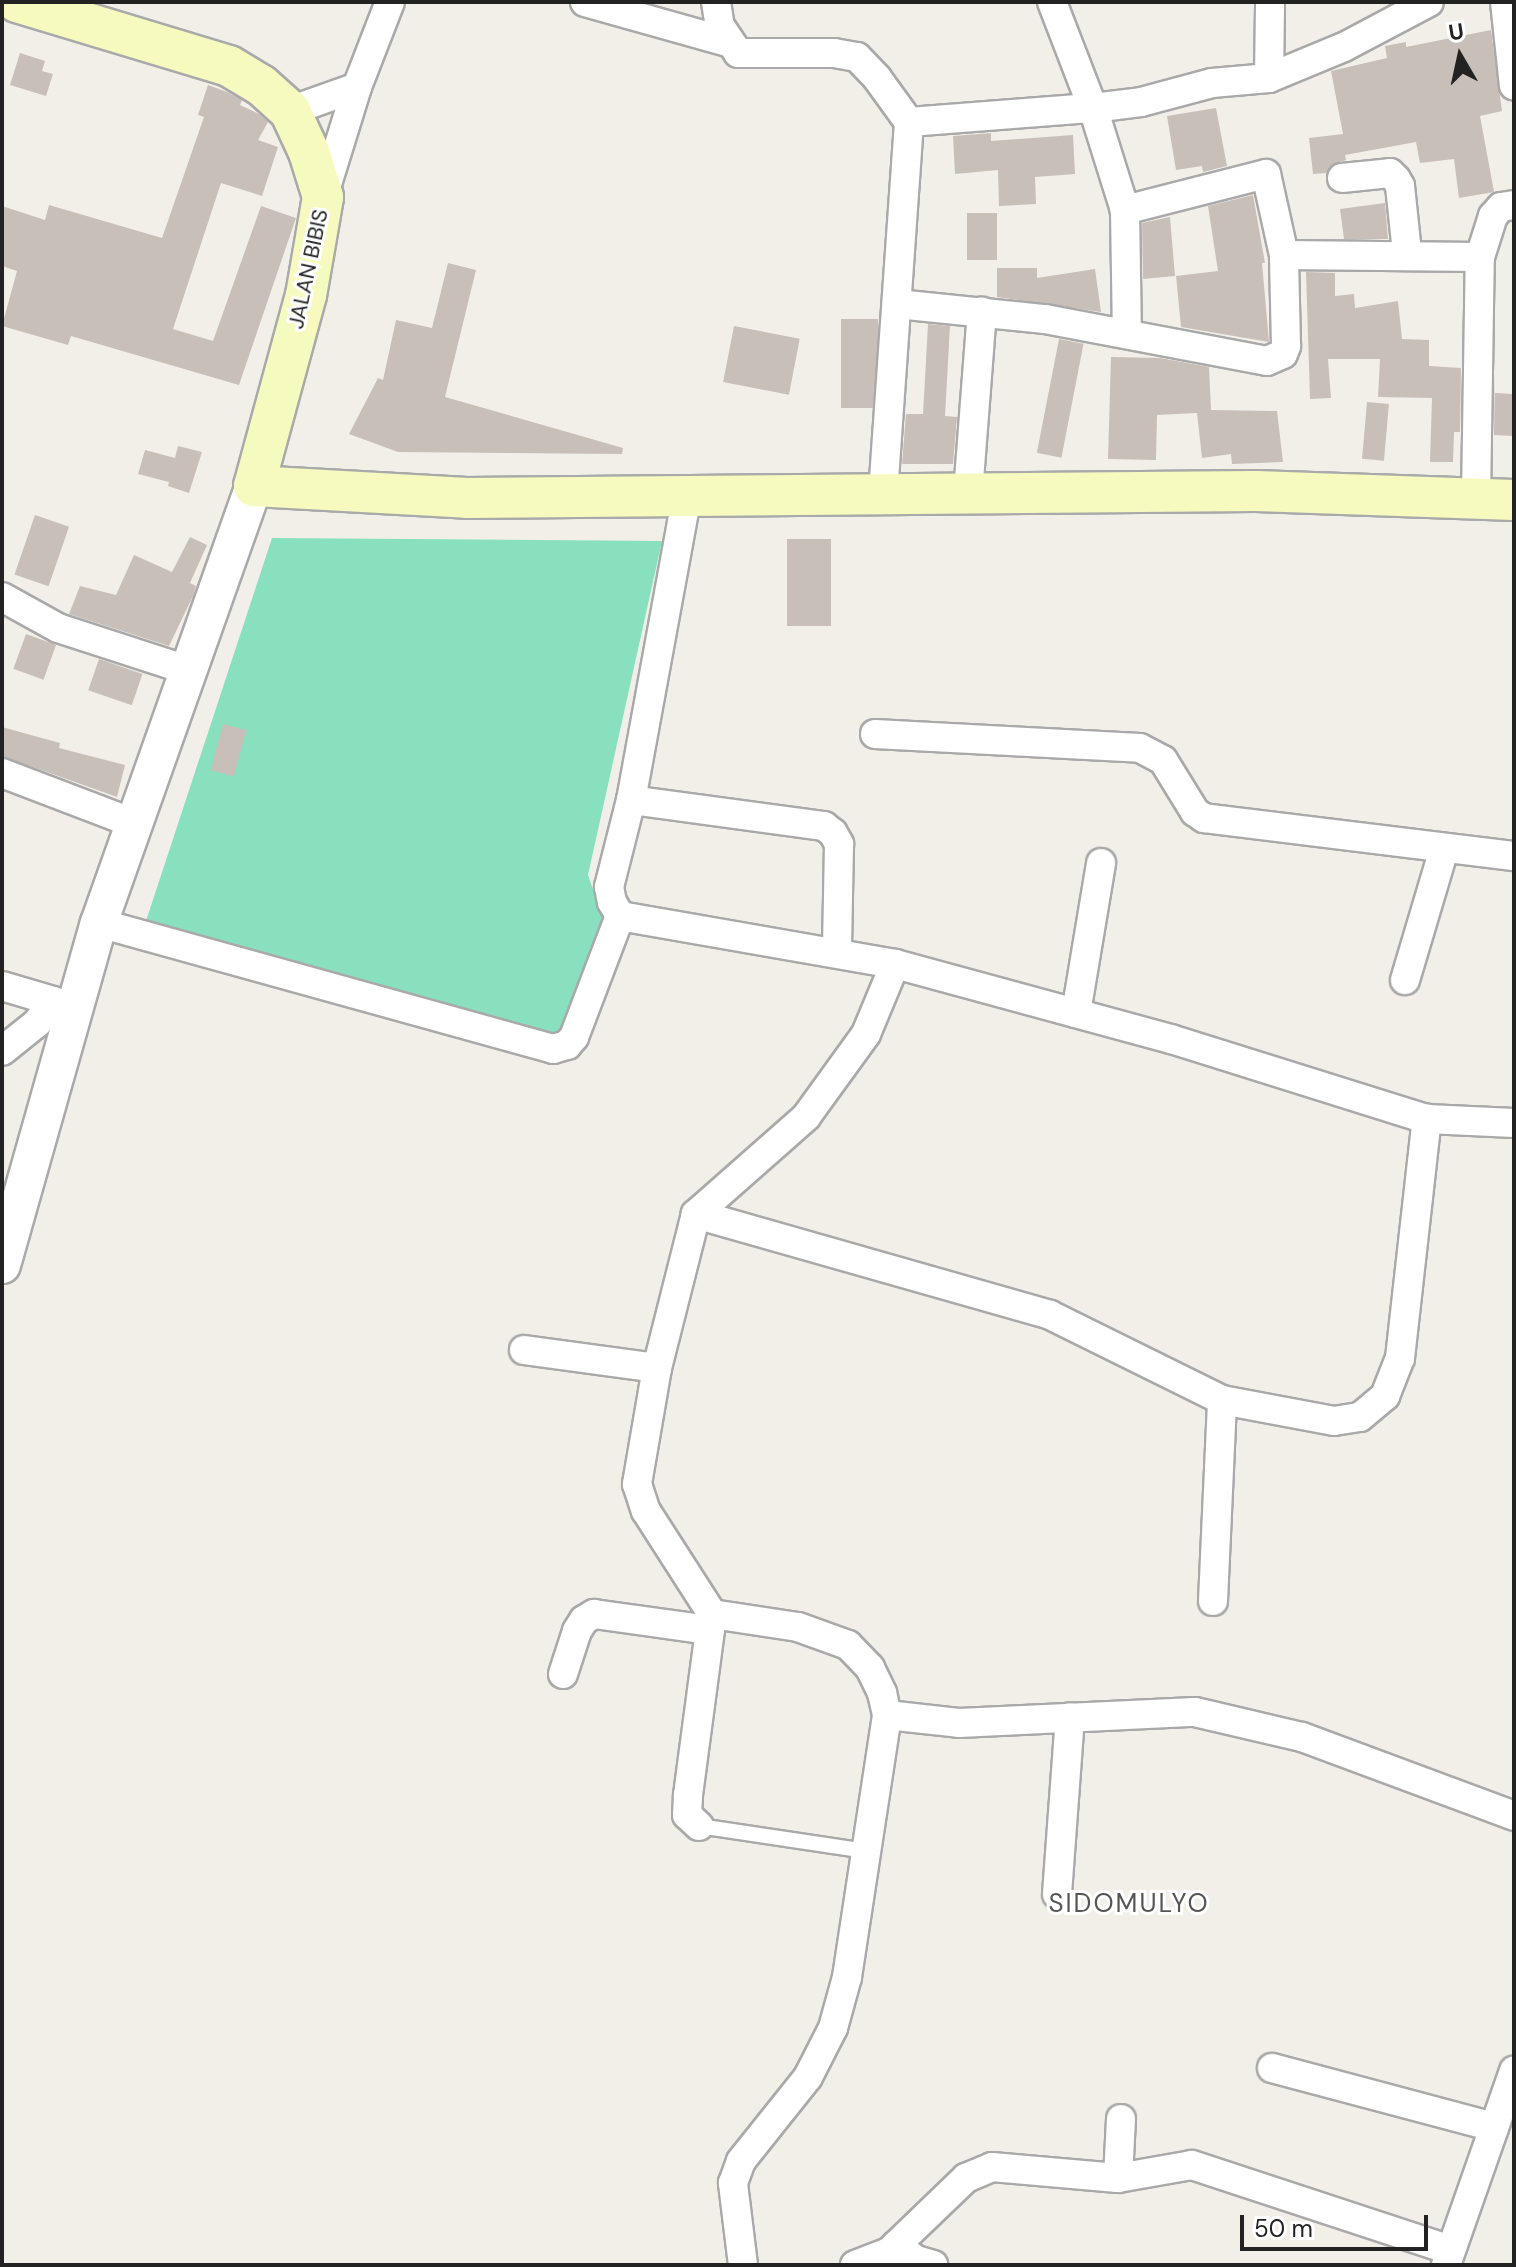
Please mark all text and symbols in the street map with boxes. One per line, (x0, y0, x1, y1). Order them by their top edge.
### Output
north arrow (1420, 16, 1500, 96)
text: U (1446, 16, 1466, 47)
street label: JALAN BIBIS (282, 207, 334, 331)
district label: SIDOMULYO (1048, 1888, 1210, 1920)
scale bar (1244, 2199, 1432, 2249)
text: 50 m (1254, 2213, 1313, 2244)

